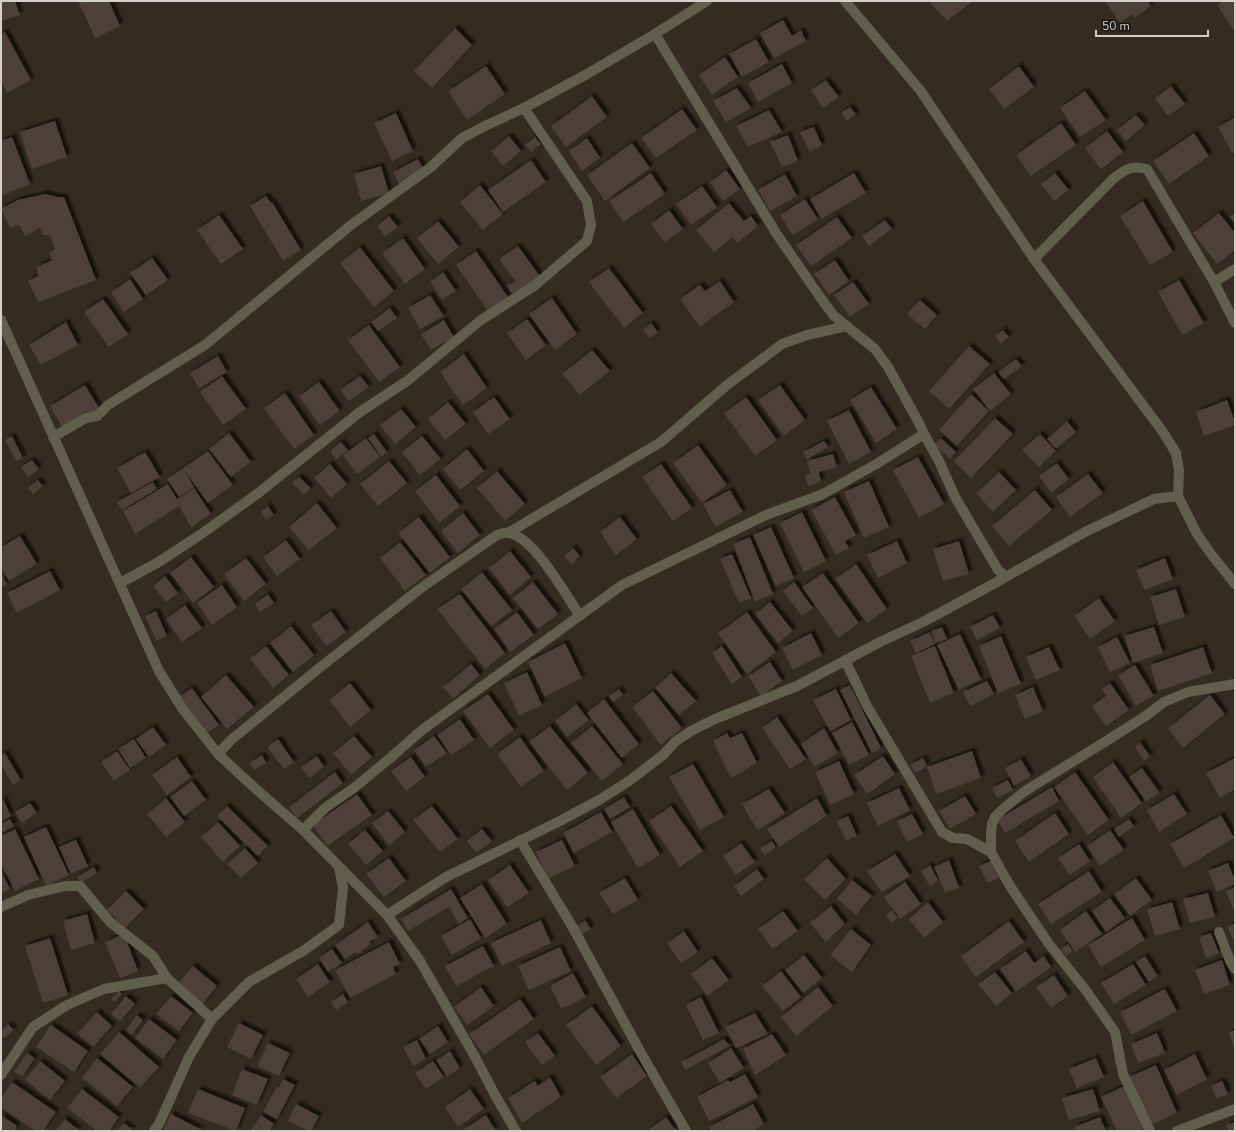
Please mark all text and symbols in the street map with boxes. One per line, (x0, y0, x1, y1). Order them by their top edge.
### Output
scale bar (1096, 12, 1208, 38)
text: 50 m (1102, 18, 1130, 34)

